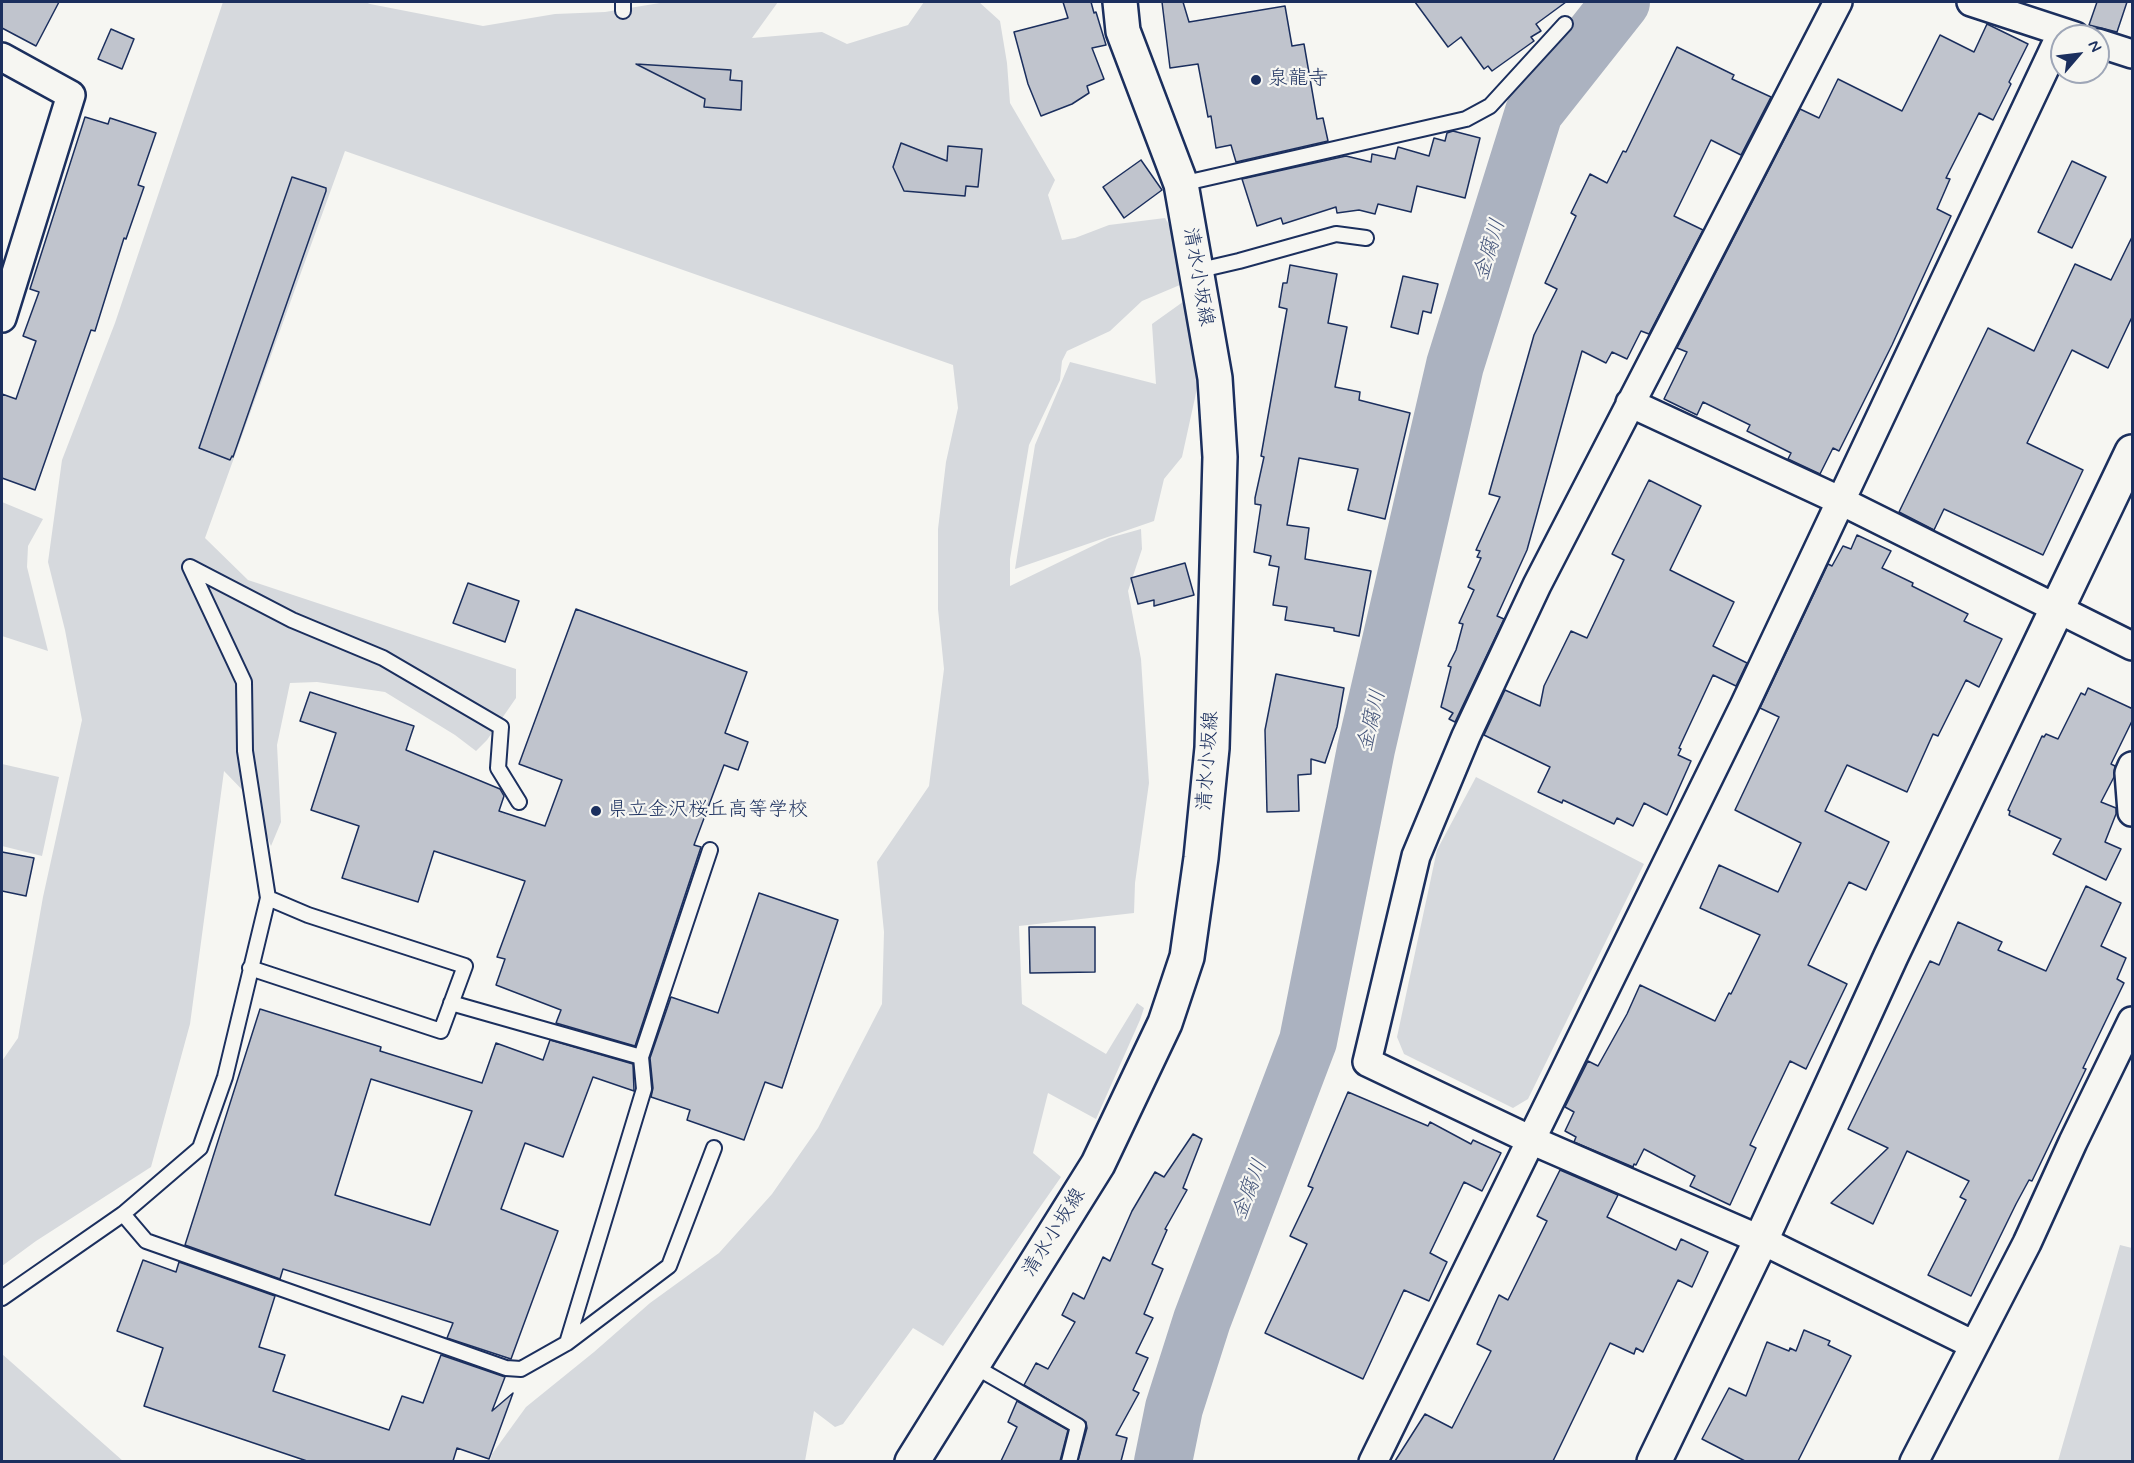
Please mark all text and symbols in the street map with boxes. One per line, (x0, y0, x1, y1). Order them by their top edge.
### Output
north arrow (2050, 24, 2110, 84)
text: N (2083, 37, 2106, 56)
place label: 泉龍寺 (1268, 68, 1328, 92)
marker: 泉龍寺 (1249, 73, 1263, 87)
water label: 金腐川 (1470, 216, 1512, 284)
street label: 清水小坂線 (1176, 226, 1218, 328)
water label: 金腐川 (1354, 687, 1392, 755)
street label: 清水小坂線 (1194, 710, 1224, 812)
place label: 県立金沢桜丘高等学校 (608, 799, 808, 823)
marker: 県立金沢桜丘高等学校 (589, 804, 603, 818)
water label: 金腐川 (1228, 1156, 1274, 1224)
street label: 清水小坂線 (1018, 1184, 1092, 1282)

